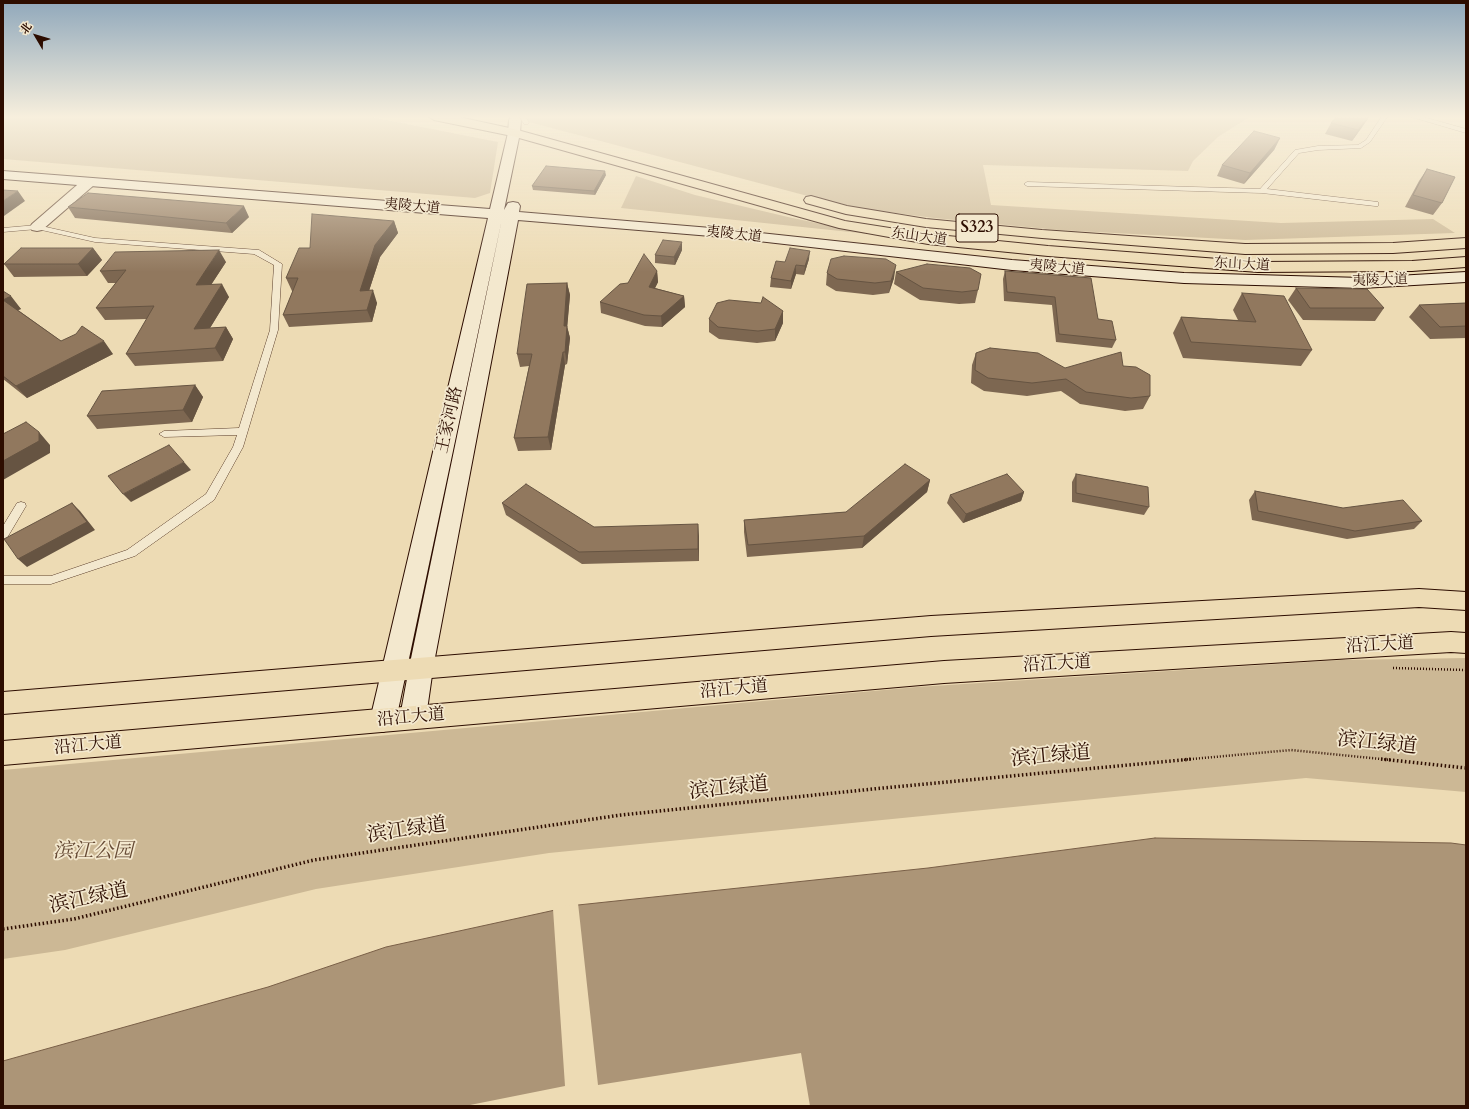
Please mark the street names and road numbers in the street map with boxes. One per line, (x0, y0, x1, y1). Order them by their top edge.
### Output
street label: 夷陵大道 (383, 196, 441, 218)
road number: S323 (956, 214, 998, 242)
street label: 夷陵大道 (705, 224, 763, 246)
street label: 东山大道 (890, 225, 948, 249)
street label: 东山大道 (1214, 255, 1270, 275)
street label: 夷陵大道 (1028, 257, 1086, 279)
street label: 夷陵大道 (1352, 272, 1408, 290)
street label: 王家河路 (432, 385, 468, 455)
street label: 沿江大道 (1346, 634, 1414, 658)
street label: 沿江大道 (1023, 653, 1091, 677)
street label: 沿江大道 (699, 677, 769, 703)
street label: 沿江大道 (376, 705, 446, 731)
street label: 滨江绿道 (1336, 728, 1418, 760)
street label: 沿江大道 (53, 733, 123, 759)
street label: 滨江绿道 (1010, 742, 1092, 772)
street label: 滨江绿道 (688, 773, 770, 805)
street label: 滨江绿道 (366, 814, 448, 848)
street label: 滨江绿道 (47, 879, 131, 919)

